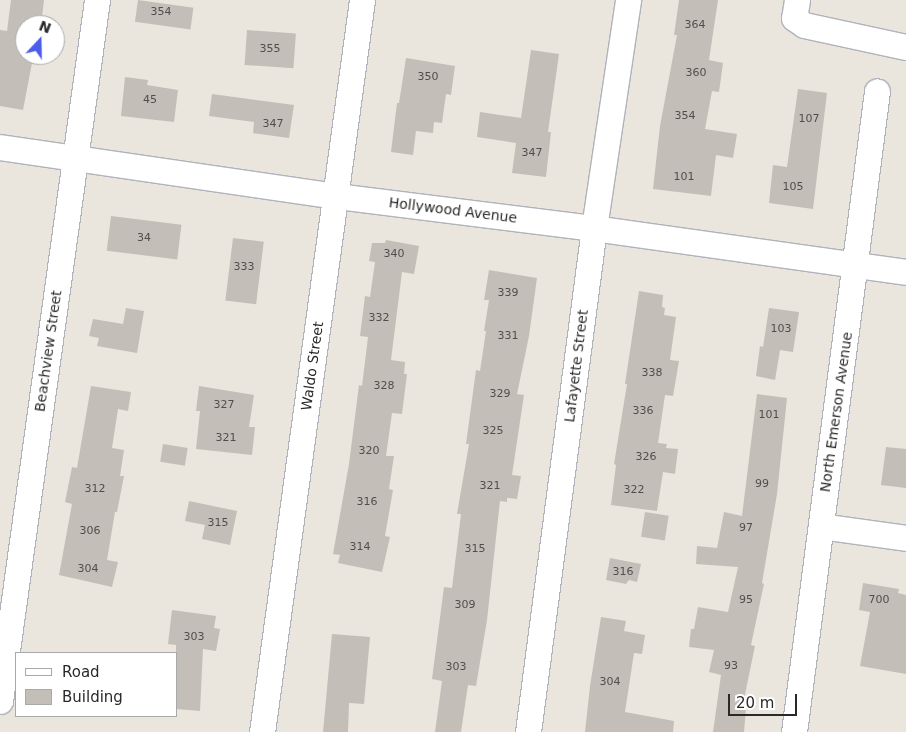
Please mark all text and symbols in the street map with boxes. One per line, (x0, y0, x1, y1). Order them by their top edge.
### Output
house number: 354 (151, 5, 171, 19)
north arrow (15, 15, 65, 65)
text: N (37, 17, 53, 36)
house number: 364 (685, 18, 705, 32)
house number: 355 (260, 42, 280, 56)
house number: 360 (686, 66, 706, 80)
house number: 350 (418, 70, 438, 84)
house number: 45 (143, 93, 157, 107)
house number: 354 (675, 109, 695, 123)
house number: 107 (799, 112, 819, 126)
house number: 347 (263, 117, 283, 131)
house number: 347 (522, 146, 542, 160)
house number: 101 (674, 170, 694, 184)
house number: 105 (783, 180, 803, 194)
street label: Hollywood Avenue (388, 194, 518, 226)
house number: 34 (137, 231, 151, 245)
house number: 340 (384, 247, 404, 261)
house number: 333 (234, 260, 254, 274)
house number: 339 (498, 286, 518, 300)
street label: Beachview Street (31, 289, 65, 413)
street label: Lafayette Street (561, 309, 591, 423)
house number: 332 (369, 311, 389, 325)
street label: Waldo Street (297, 320, 327, 412)
house number: 103 (771, 322, 791, 336)
house number: 331 (498, 329, 518, 343)
street label: North Emerson Avenue (816, 331, 856, 493)
house number: 338 (642, 366, 662, 380)
house number: 328 (374, 379, 394, 393)
house number: 329 (490, 387, 510, 401)
house number: 327 (214, 398, 234, 412)
house number: 336 (633, 404, 653, 418)
house number: 101 (759, 408, 779, 422)
house number: 325 (483, 424, 503, 438)
house number: 321 (216, 431, 236, 445)
house number: 320 (359, 444, 379, 458)
house number: 326 (636, 450, 656, 464)
house number: 99 (755, 477, 769, 491)
house number: 321 (480, 479, 500, 493)
house number: 312 (85, 482, 105, 496)
house number: 322 (624, 483, 644, 497)
house number: 316 (357, 495, 377, 509)
house number: 315 (208, 516, 228, 530)
house number: 97 (739, 521, 753, 535)
house number: 306 (80, 524, 100, 538)
house number: 314 (350, 540, 370, 554)
house number: 315 (465, 542, 485, 556)
house number: 304 (78, 562, 98, 576)
house number: 316 (613, 565, 633, 579)
house number: 95 (739, 593, 753, 607)
house number: 700 (869, 593, 889, 607)
house number: 309 (455, 598, 475, 612)
house number: 303 (184, 630, 204, 644)
legend (15, 652, 178, 717)
house number: 93 (724, 659, 738, 673)
house number: 303 (446, 660, 466, 674)
text: Road (62, 663, 100, 681)
house number: 304 (600, 675, 620, 689)
scale bar (731, 684, 800, 716)
text: Building (62, 688, 123, 706)
text: 20 m (736, 694, 774, 712)

